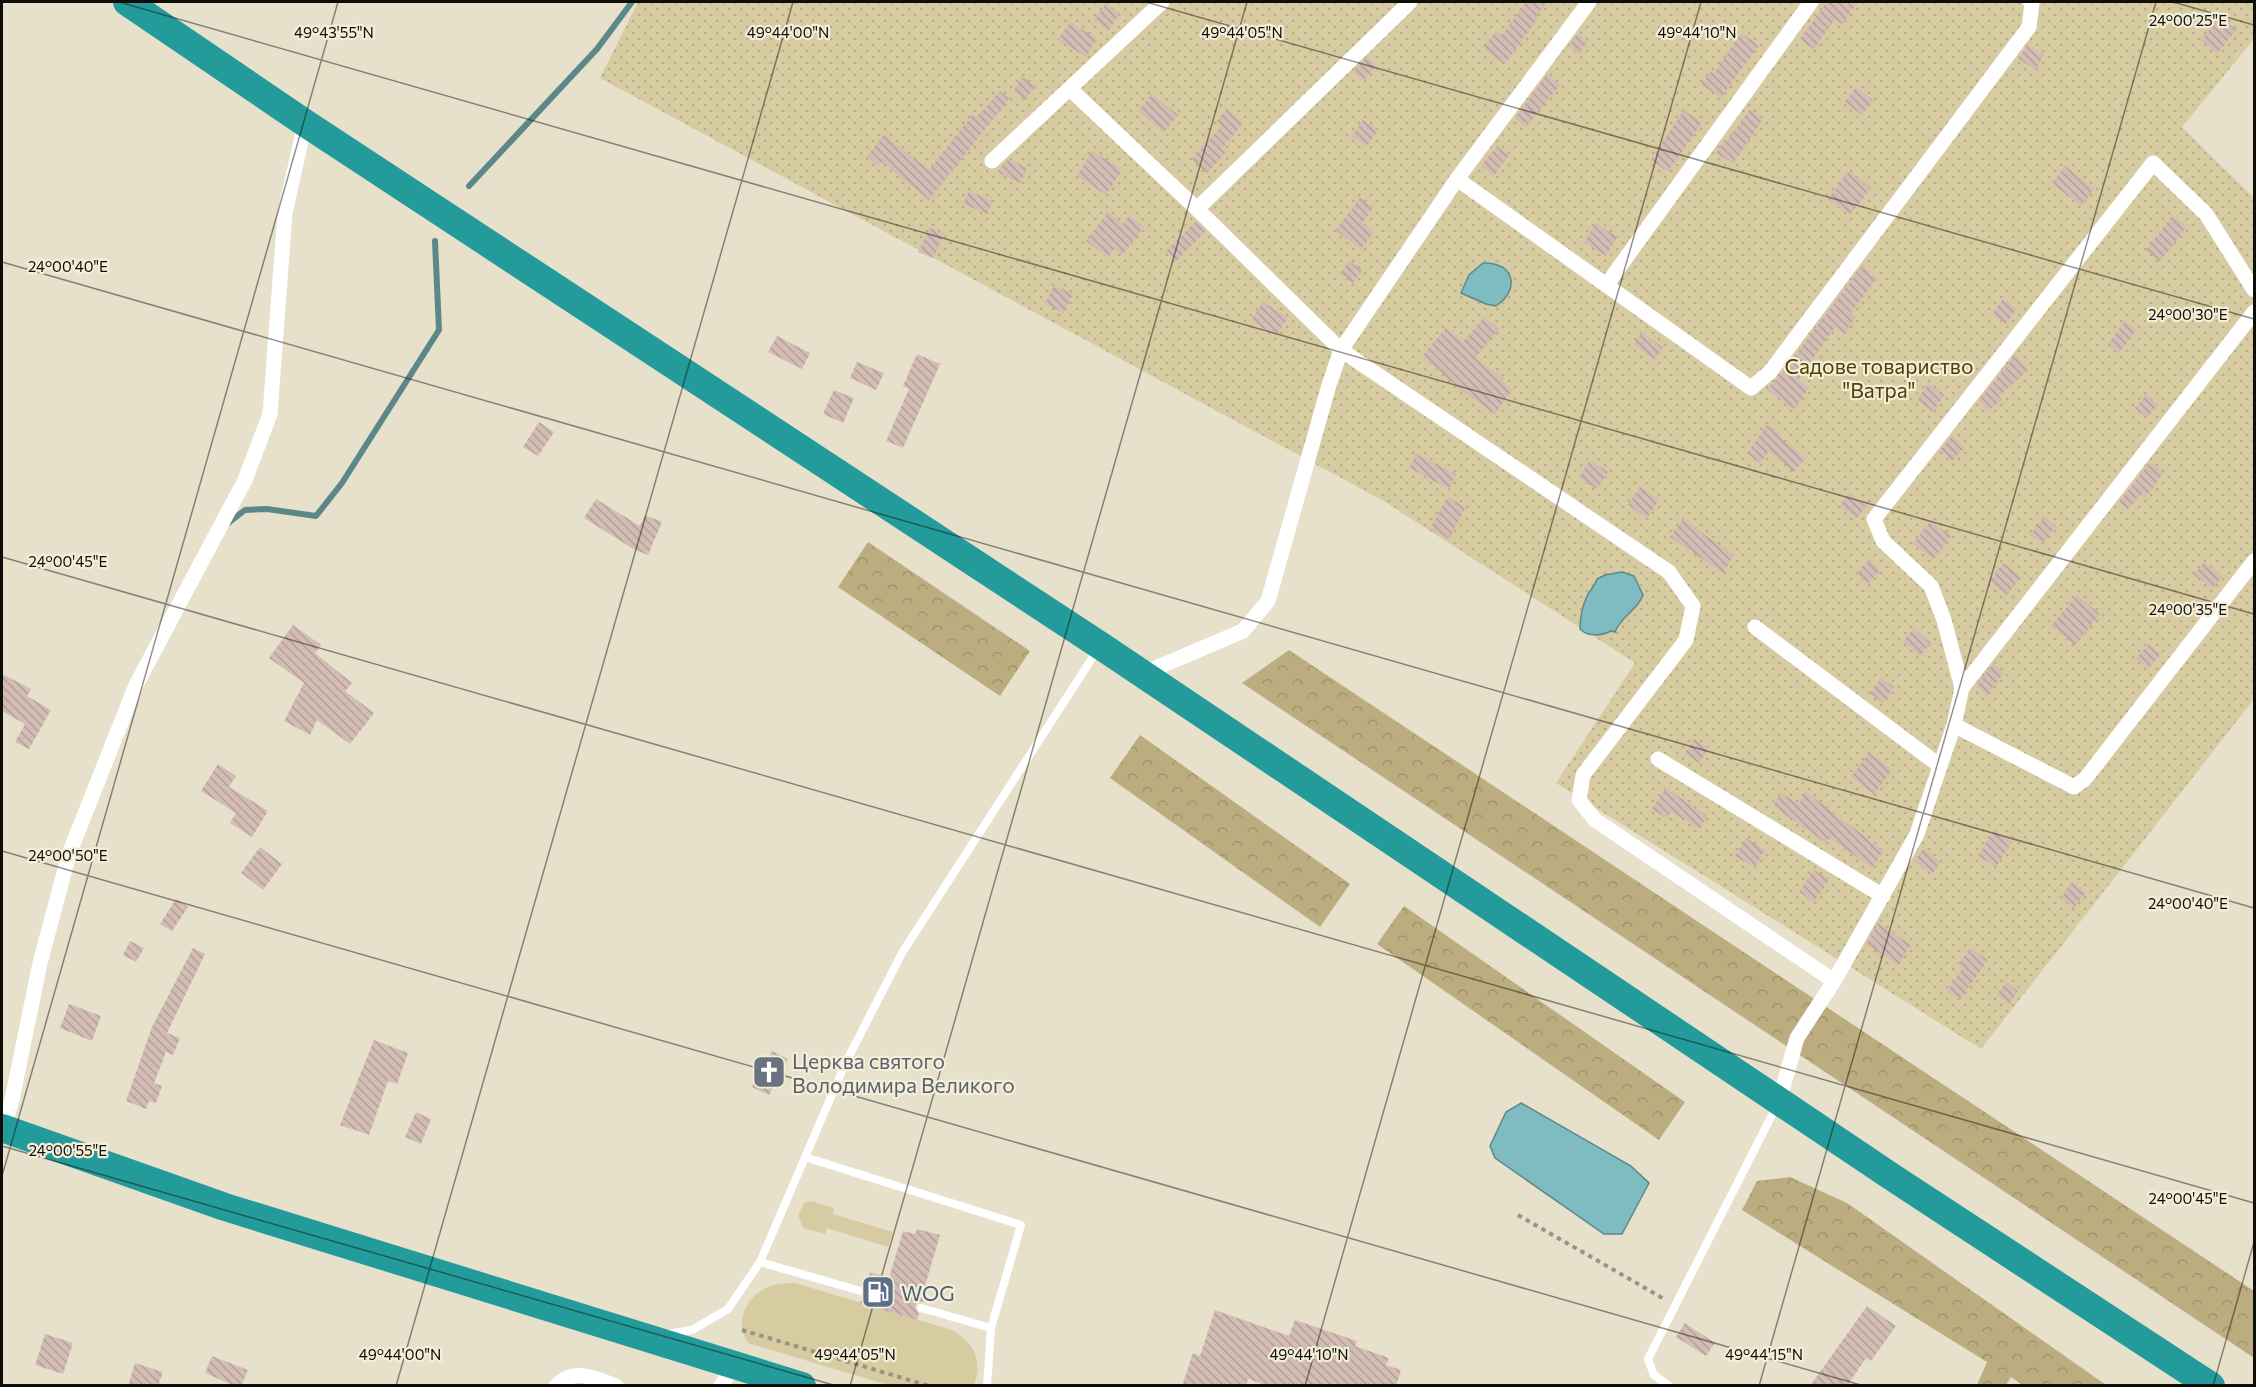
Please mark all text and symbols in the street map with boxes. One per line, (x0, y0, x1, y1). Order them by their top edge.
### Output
text: 24°00'25"E (2149, 11, 2227, 29)
text: 49°43'55"N (294, 23, 374, 41)
text: 49°44'00"N (747, 23, 829, 41)
text: 49°44'05"N (1201, 23, 1283, 41)
text: 49°44'10"N (1657, 23, 1737, 41)
text: 24°00'40"E (28, 257, 108, 275)
text: 24°00'30"E (2148, 305, 2228, 323)
park label: Садове товариство "Ватра" (1785, 353, 1973, 402)
text: 24°00'45"E (29, 552, 107, 570)
text: 24°00'35"E (2149, 600, 2227, 618)
text: 24°00'50"E (28, 846, 108, 864)
text: 24°00'40"E (2148, 894, 2228, 912)
place label: Церква святого Володимира Великого (792, 1048, 1015, 1097)
church icon: Церква святого Володимира Великого (751, 1054, 787, 1090)
text: 24°00'55"E (29, 1141, 107, 1159)
text: 24°00'45"E (2149, 1189, 2227, 1207)
fuel station icon: WOG (860, 1274, 896, 1310)
place label: WOG (901, 1280, 955, 1305)
text: 49°44'00"N (359, 1345, 441, 1363)
text: 49°44'05"N (814, 1345, 896, 1363)
text: 49°44'10"N (1269, 1345, 1349, 1363)
text: 49°44'15"N (1725, 1345, 1803, 1363)

